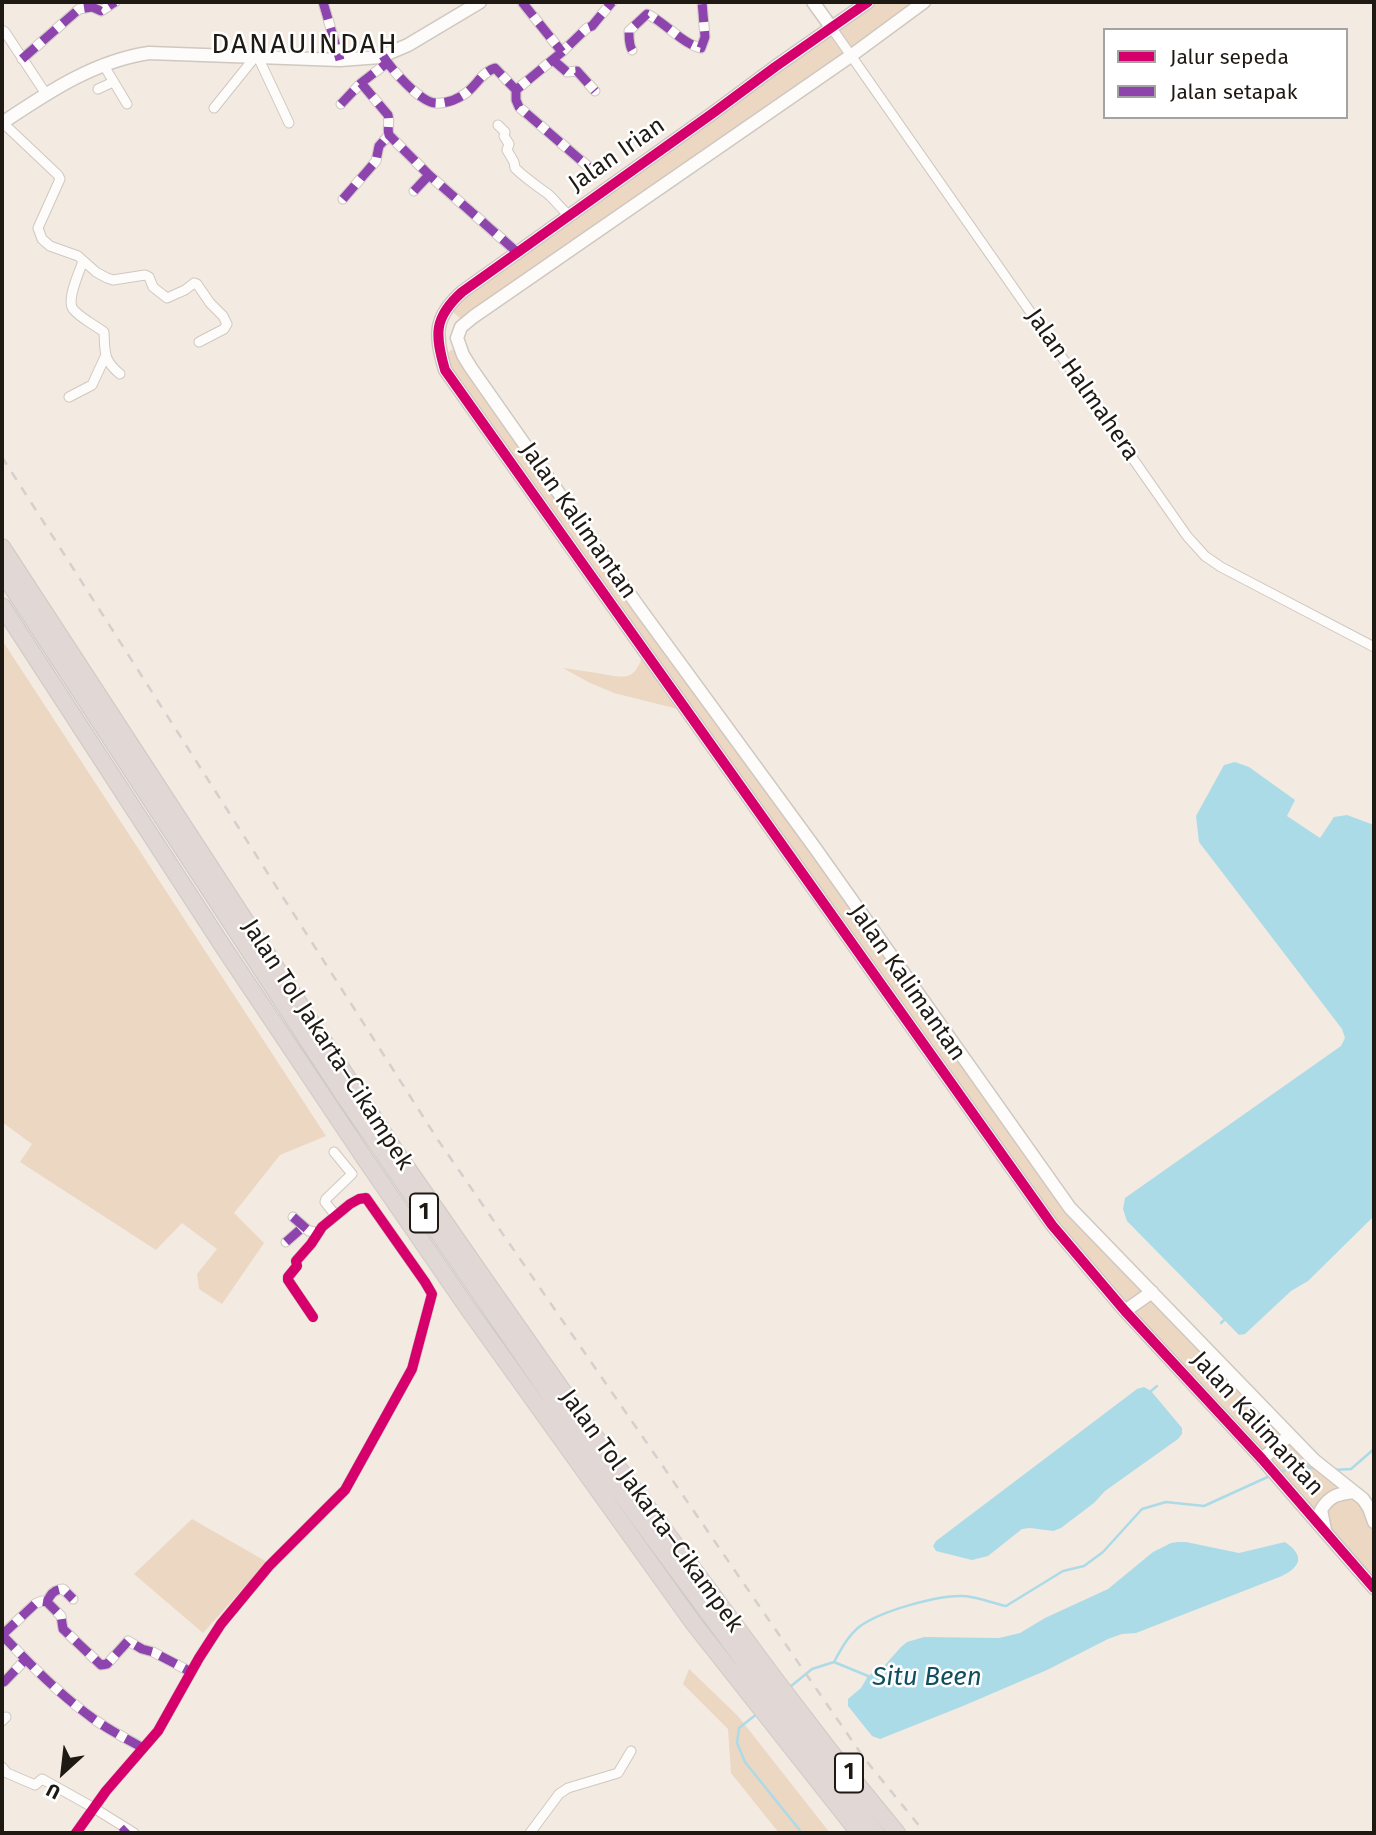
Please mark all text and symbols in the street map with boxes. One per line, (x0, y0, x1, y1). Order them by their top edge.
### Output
district label: DANAUINDAH (213, 28, 397, 62)
legend (1103, 28, 1348, 119)
text: Jalur sepeda (1170, 44, 1289, 70)
text: Jalan setapak (1170, 79, 1298, 105)
street label: Jalan Irian (563, 111, 671, 199)
street label: Jalan Halmahera (1019, 303, 1145, 467)
street label: Jalan Kalimantan (513, 437, 643, 605)
street label: Jalan Kalimantan (842, 899, 972, 1067)
street label: Jalan Tol Jakarta–Cikampek (235, 914, 419, 1176)
road number: 1 (410, 1194, 438, 1232)
street label: Jalan Kalimantan (1185, 1346, 1329, 1502)
street label: Jalan Tol Jakarta–Cikampek (553, 1384, 749, 1638)
water label: Situ Been (872, 1662, 982, 1694)
north arrow (28, 1737, 98, 1807)
road number: 1 (835, 1754, 863, 1792)
text: U (43, 1778, 64, 1804)

